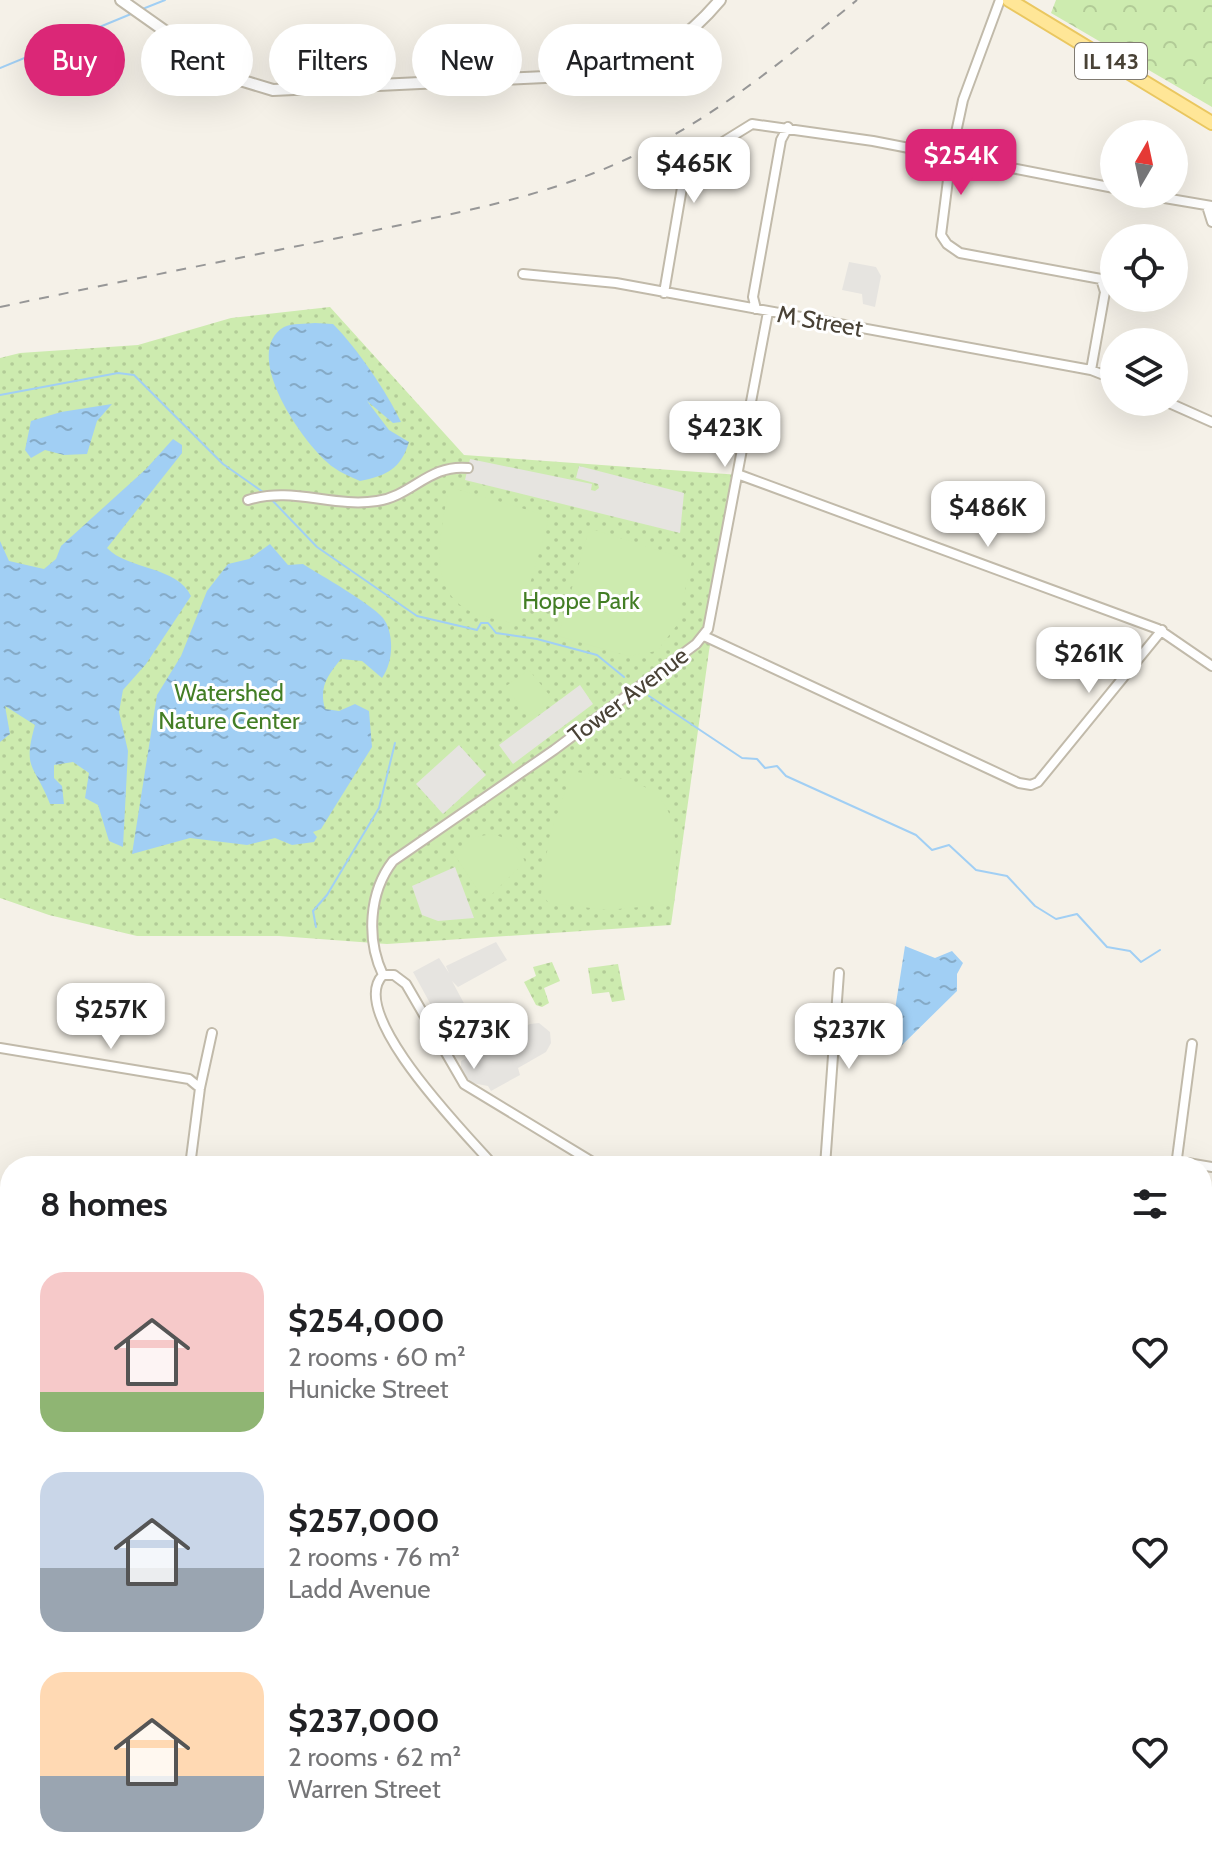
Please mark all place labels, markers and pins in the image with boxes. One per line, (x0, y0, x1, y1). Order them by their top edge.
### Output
pin: $254K (905, 129, 1017, 197)
pin: $465K (638, 137, 750, 205)
pin: $423K (669, 401, 781, 469)
pin: $486K (932, 481, 1044, 549)
pin: $261K (1033, 627, 1145, 695)
pin: $257K (55, 983, 167, 1051)
pin: $273K (418, 1003, 530, 1071)
pin: $237K (793, 1003, 905, 1071)

